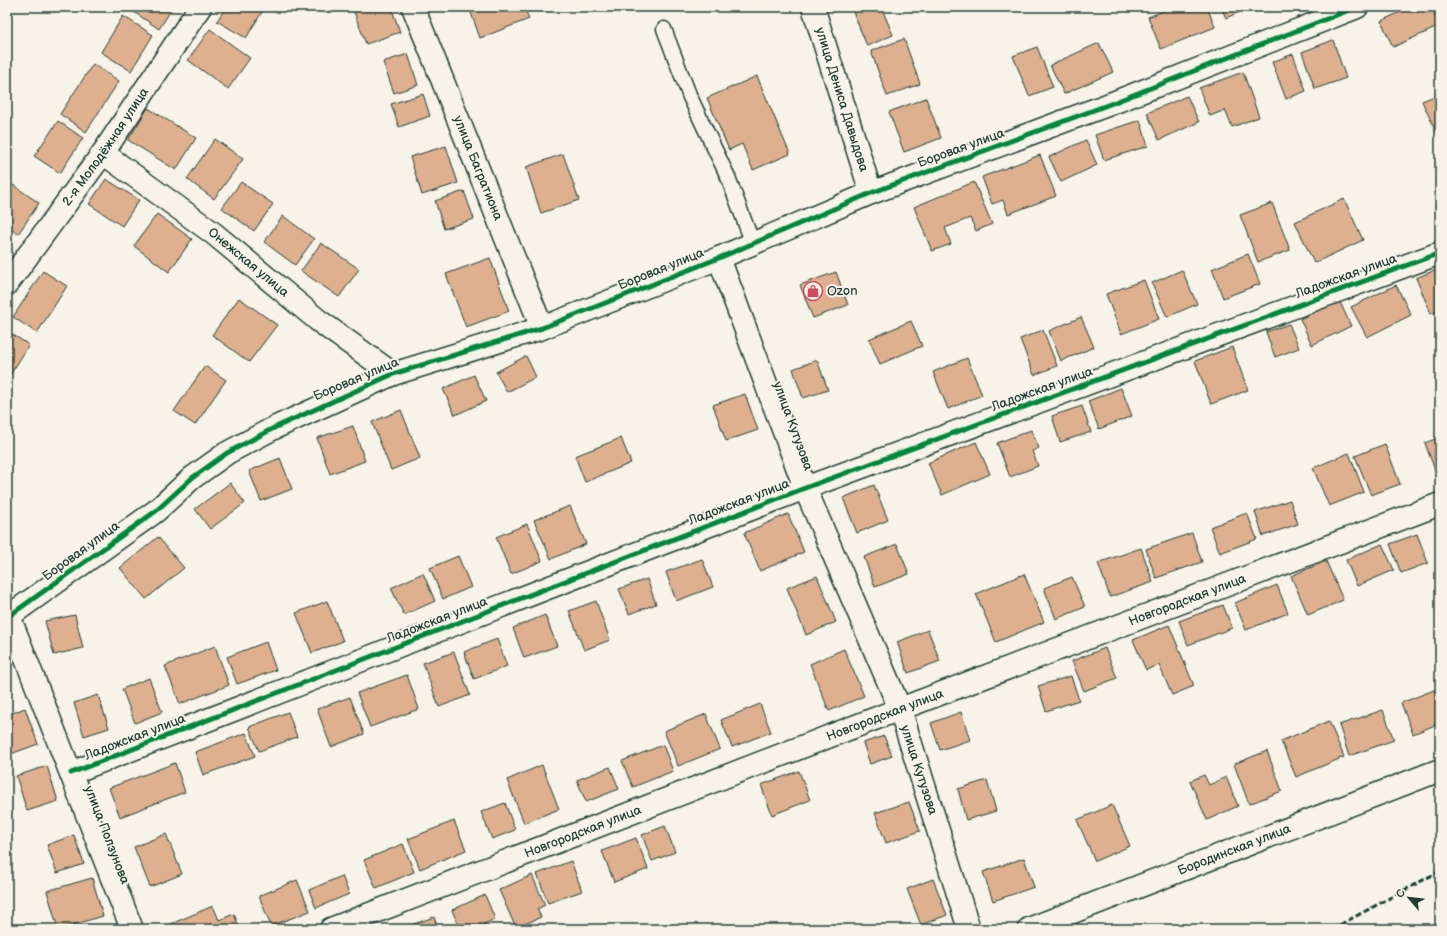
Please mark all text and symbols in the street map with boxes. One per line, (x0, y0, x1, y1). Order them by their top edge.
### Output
street label: улица Дениса Давыдова (812, 25, 872, 174)
street label: 2-я Молодёжная улица (59, 84, 152, 209)
street label: улица Багратиона (450, 113, 506, 223)
street label: Боровая улица (915, 125, 1007, 171)
street label: Онежская улица (205, 224, 292, 301)
street label: Боровая улица (616, 244, 707, 293)
street label: Ладожская улица (1292, 250, 1399, 302)
shop icon: Ozon (802, 280, 824, 302)
place label: Ozon (827, 283, 857, 299)
street label: Боровая улица (311, 354, 401, 404)
street label: Ладожская улица (988, 363, 1095, 415)
street label: улица Кутузова (770, 379, 817, 473)
street label: Ладожская улица (685, 475, 792, 529)
street label: Боровая улица (39, 518, 123, 584)
street label: Новгородская улица (1127, 570, 1249, 629)
street label: Ладожская улица (383, 593, 490, 647)
street label: Новгородская улица (824, 685, 946, 745)
street label: Ладожская улица (81, 710, 188, 764)
street label: улица Кутузова (897, 723, 941, 817)
street label: улица Ползунова (81, 784, 133, 887)
street label: Новгородская улица (522, 802, 644, 861)
street label: Бородинская улица (1175, 820, 1293, 879)
north arrow (1389, 878, 1429, 918)
text: С (1393, 887, 1408, 900)

